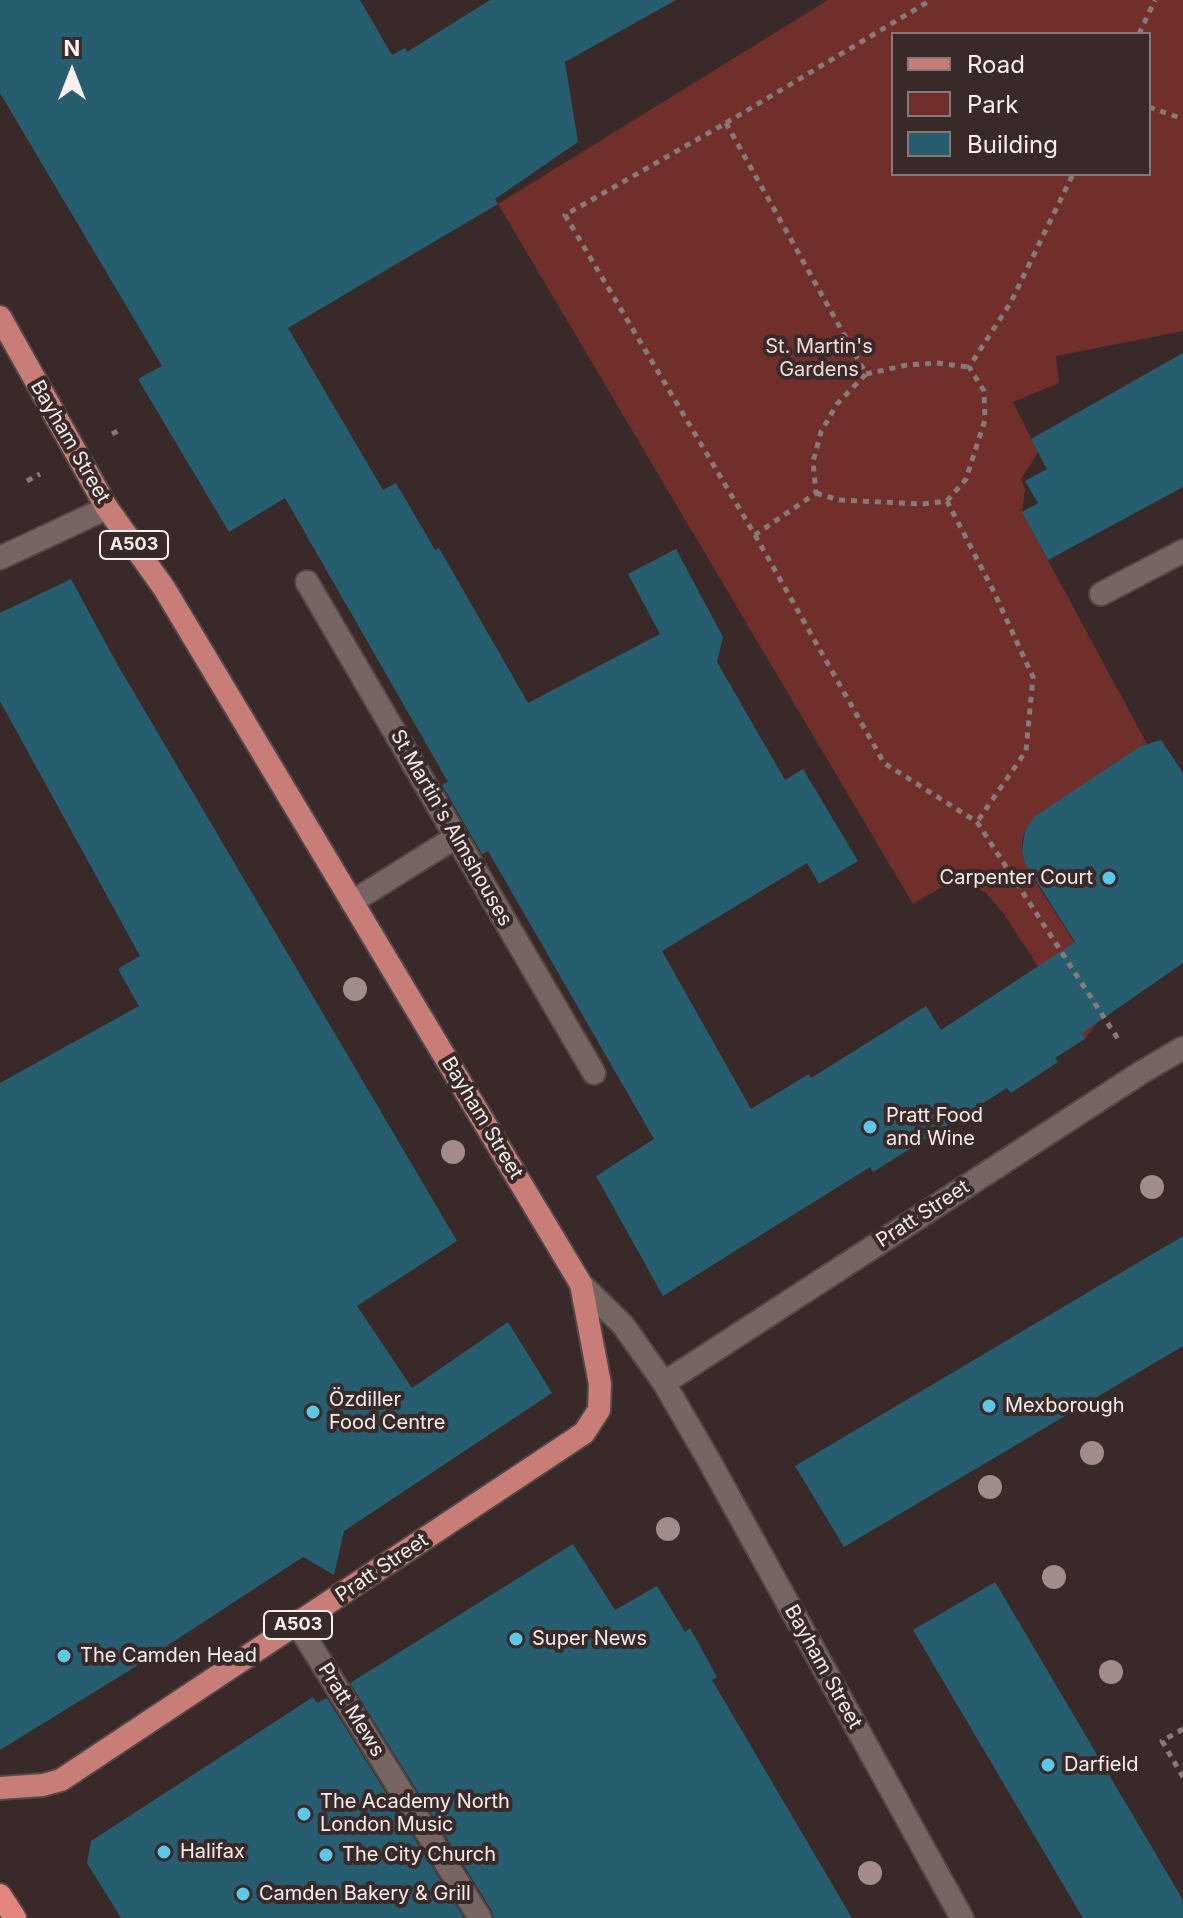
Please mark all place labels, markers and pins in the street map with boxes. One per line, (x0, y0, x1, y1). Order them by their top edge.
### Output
place label: Carpenter Court (940, 866, 1093, 890)
marker: Carpenter Court (1100, 869, 1118, 887)
place label: Pratt Food and Wine (886, 1104, 983, 1151)
marker: Pratt Food and Wine (861, 1118, 879, 1136)
place label: Özdiller Food Centre (329, 1388, 445, 1435)
place label: Mexborough (1005, 1394, 1125, 1418)
marker: Mexborough (980, 1397, 998, 1415)
marker: Özdiller Food Centre (304, 1403, 322, 1421)
place label: Super News (532, 1627, 647, 1651)
marker: Super News (507, 1630, 525, 1648)
place label: The Camden Head (80, 1644, 257, 1668)
marker: The Camden Head (55, 1647, 73, 1665)
place label: Darfield (1064, 1753, 1139, 1777)
marker: Darfield (1039, 1756, 1057, 1774)
place label: The Academy North London Music (320, 1790, 510, 1837)
marker: The Academy North London Music (295, 1805, 313, 1823)
place label: Halifax (180, 1840, 245, 1864)
marker: Halifax (155, 1843, 173, 1861)
place label: The City Church (342, 1843, 496, 1867)
marker: The City Church (317, 1846, 335, 1864)
place label: Camden Bakery & Grill (259, 1882, 471, 1906)
marker: Camden Bakery & Grill (234, 1885, 252, 1903)

